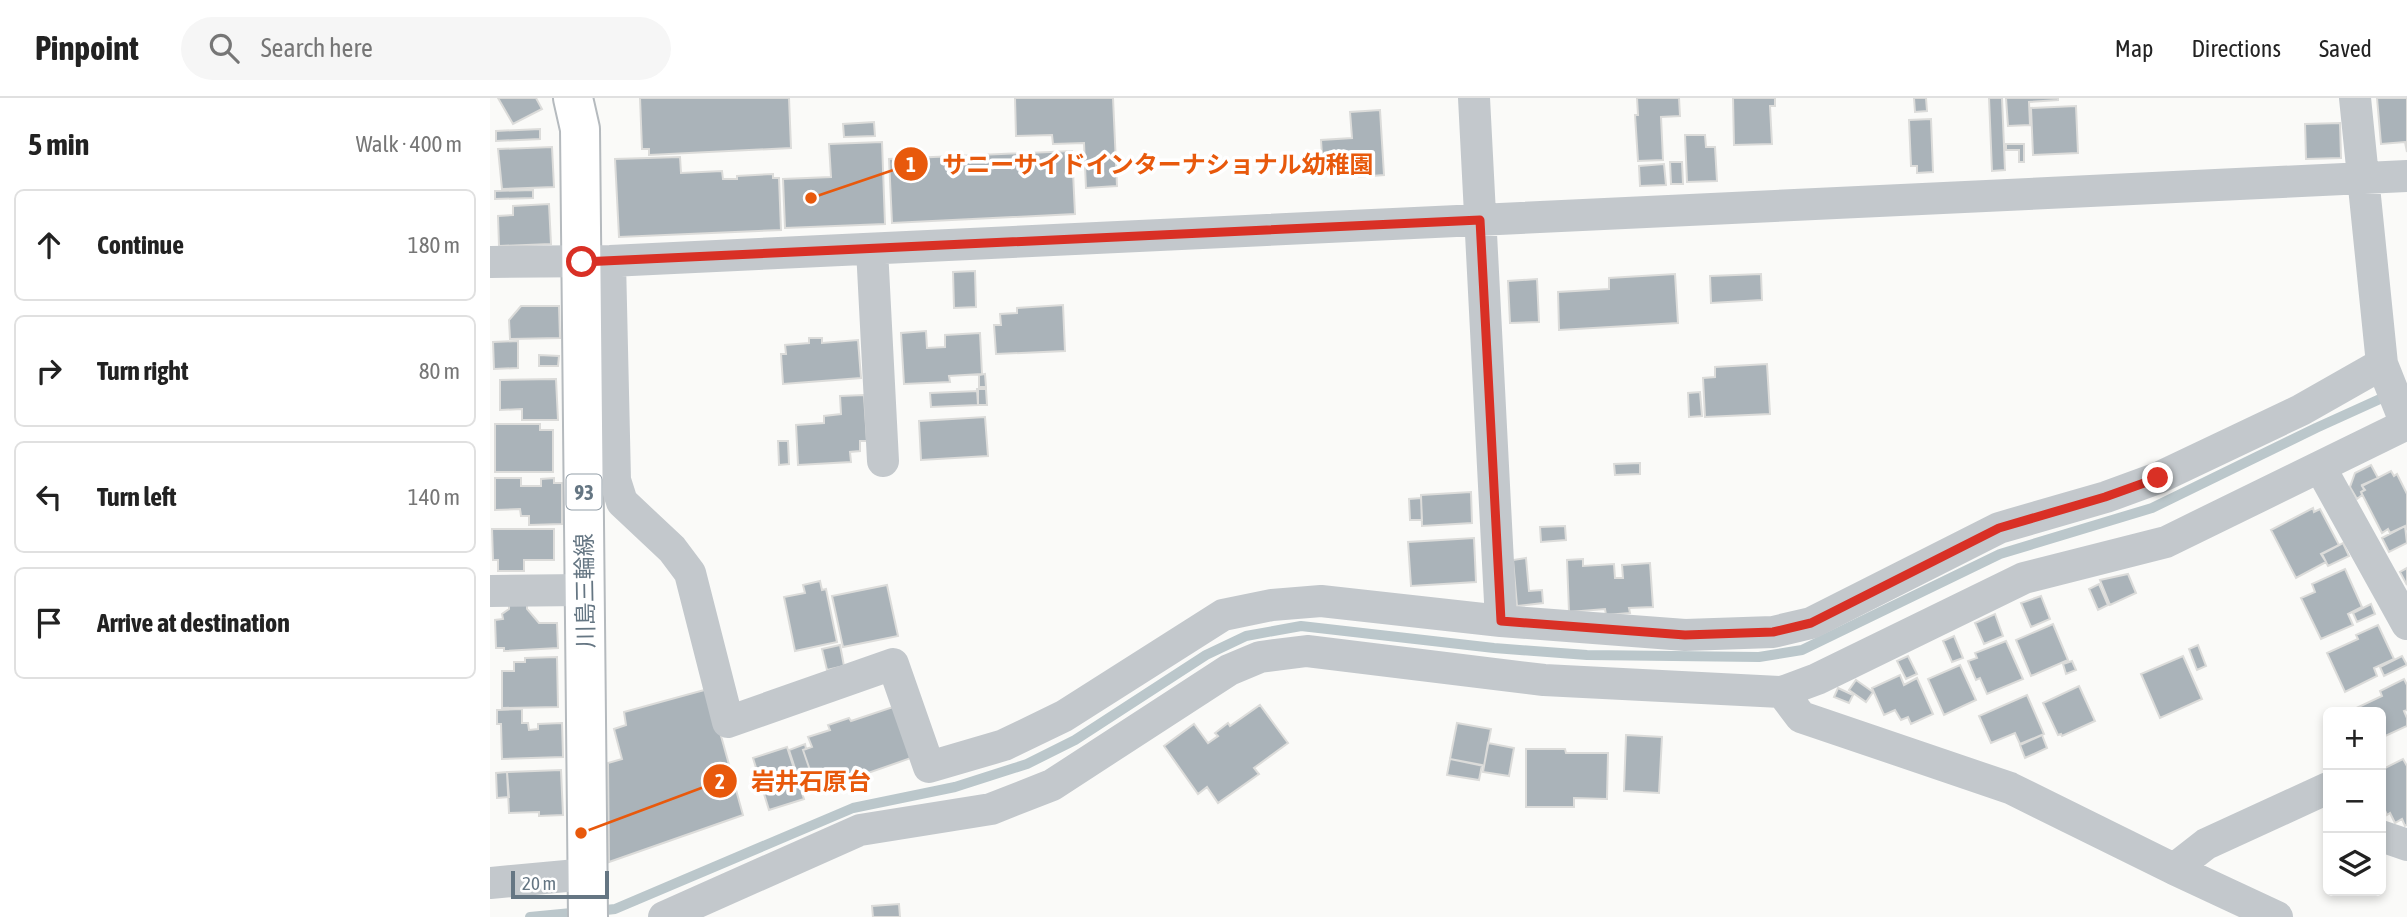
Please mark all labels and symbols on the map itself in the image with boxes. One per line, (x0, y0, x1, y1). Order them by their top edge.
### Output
callout: サニーサイドインターナショナル幼稚園 (893, 142, 1388, 187)
text: サニーサイドインターナショナル幼稚園 (942, 151, 1374, 178)
text: 1 (906, 152, 916, 176)
route start (566, 246, 597, 277)
route end (2142, 462, 2173, 493)
road number: 93 (566, 474, 602, 510)
street label: 川島三輪線 (571, 533, 599, 649)
callout: 岩井石原台 (702, 759, 885, 804)
text: 岩井石原台 (751, 768, 871, 795)
text: 2 (715, 769, 725, 793)
scale bar (511, 868, 609, 900)

